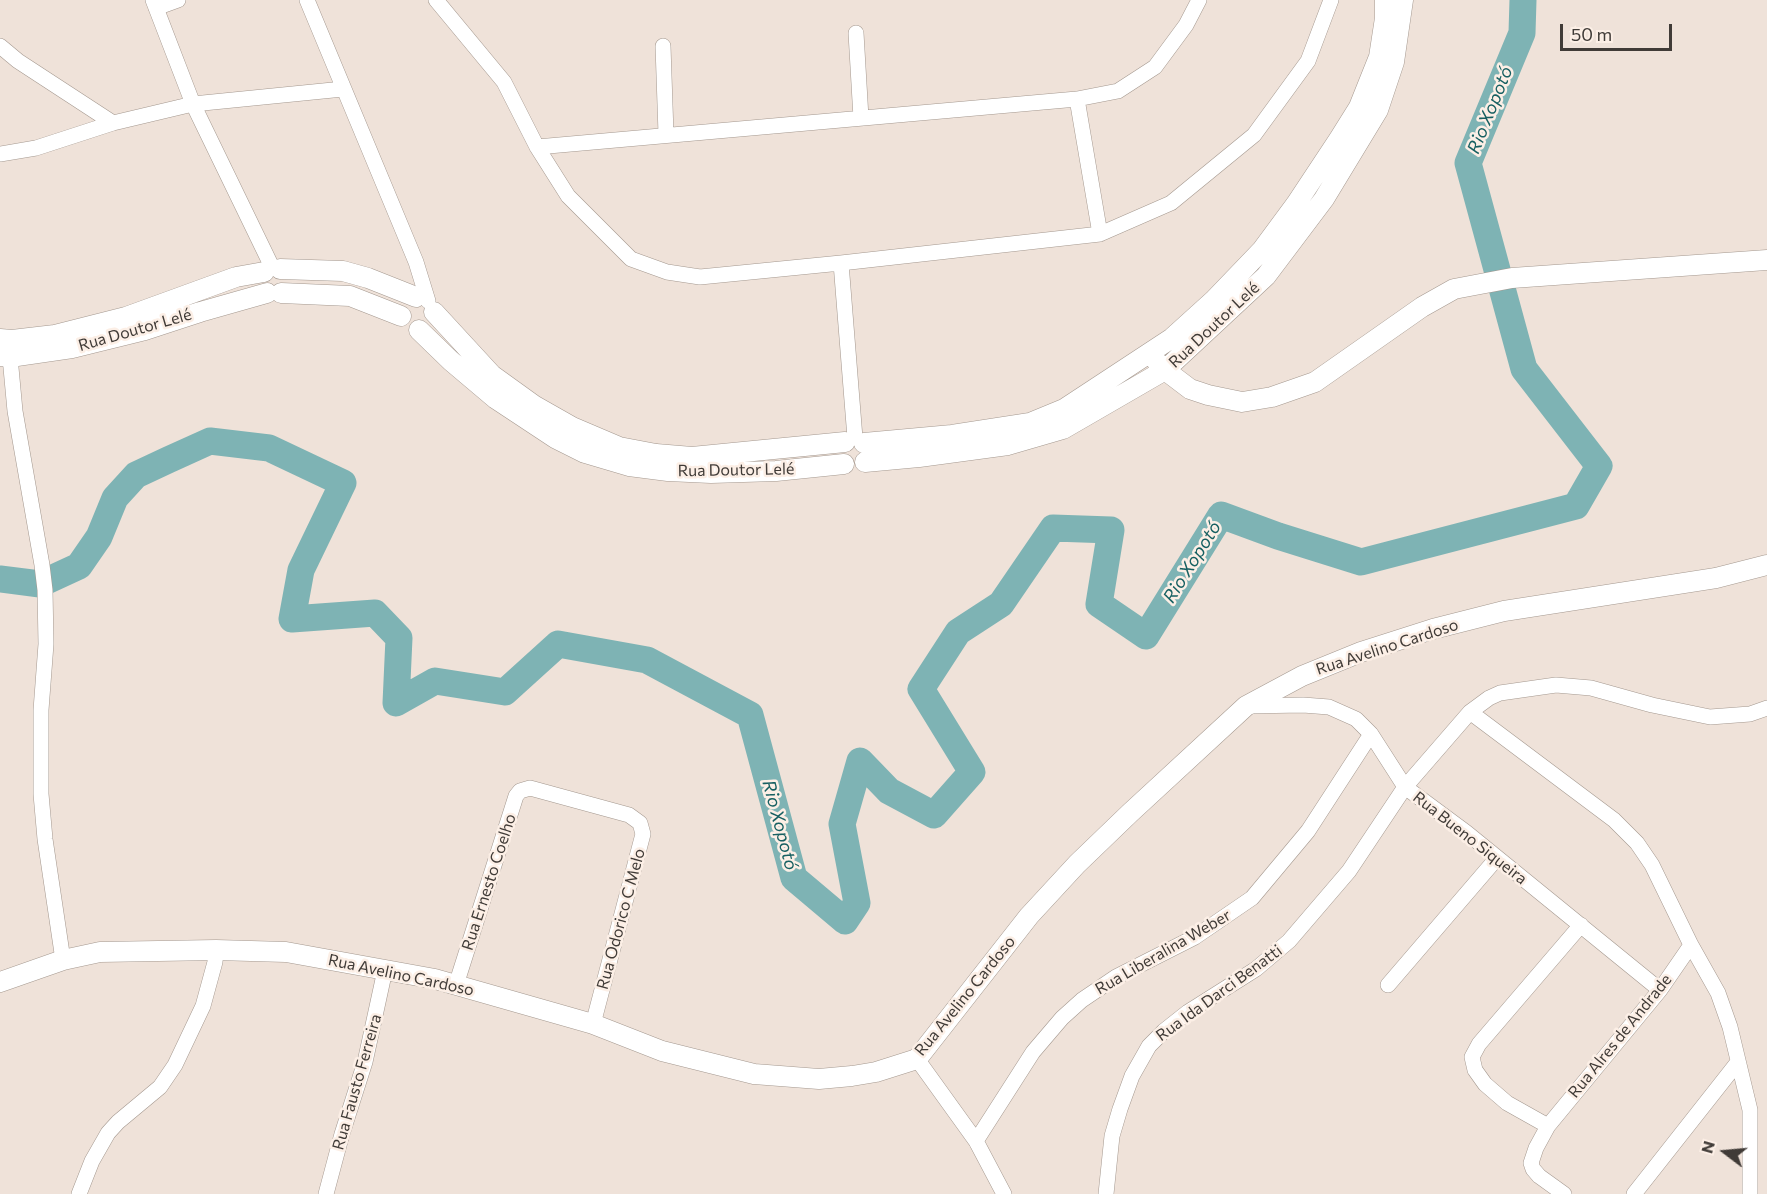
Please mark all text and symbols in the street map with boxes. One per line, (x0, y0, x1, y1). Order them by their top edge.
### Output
scale bar (1563, 12, 1676, 50)
text: 50 m (1571, 23, 1612, 45)
water label: Rio Xopotó (1463, 63, 1517, 157)
street label: Rua Doutor Lelé (1165, 278, 1263, 372)
street label: Rua Doutor Lelé (76, 305, 194, 355)
street label: Rua Doutor Lelé (677, 459, 795, 481)
water label: Rio Xopotó (1158, 517, 1226, 607)
street label: Rua Avelino Cardoso (1313, 615, 1461, 679)
water label: Rio Xopotó (758, 778, 802, 872)
street label: Rua Bueno Siqueira (1409, 788, 1531, 888)
street label: Rua Ernesto Coelho (458, 811, 520, 953)
street label: Rua Odorico C Melo (593, 846, 649, 992)
street label: Rua Liberalina Weber (1092, 905, 1234, 999)
street label: Rua Avelino Cardoso (911, 932, 1019, 1060)
street label: Rua Ida Darci Benatti (1152, 941, 1286, 1045)
street label: Rua Avelino Cardoso (326, 950, 476, 1000)
street label: Rua Alres de Andrade (1564, 970, 1676, 1102)
street label: Rua Fausto Ferreira (328, 1012, 386, 1152)
north arrow (1695, 1122, 1755, 1182)
text: N (1696, 1139, 1718, 1155)

